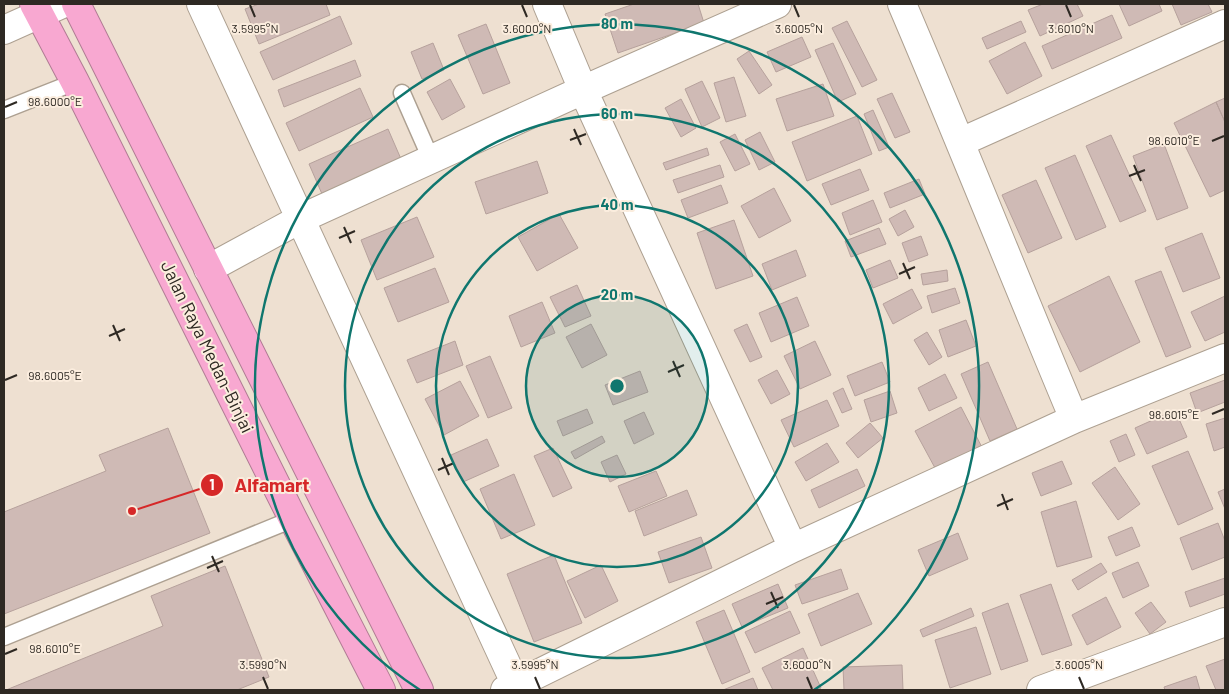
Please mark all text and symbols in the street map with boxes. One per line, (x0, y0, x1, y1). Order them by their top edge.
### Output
text: 80 m (601, 14, 633, 32)
text: 3.5995°N (231, 21, 279, 35)
text: 3.6000°N (503, 21, 551, 35)
text: 3.6005°N (775, 21, 823, 35)
text: 3.6010°N (1048, 21, 1094, 35)
text: 98.6000°E (28, 94, 82, 108)
text: 60 m (601, 104, 633, 122)
text: 98.6010°E (1148, 133, 1200, 147)
text: 40 m (600, 195, 634, 213)
street label: Jalan Raya Medan-Binjai (157, 257, 259, 436)
text: 20 m (601, 285, 633, 303)
text: 98.6005°E (28, 368, 82, 382)
centre of rings (608, 377, 626, 395)
text: 98.6015°E (1149, 407, 1199, 421)
callout: Alfamart (199, 468, 319, 502)
text: Alfamart (234, 473, 310, 496)
text: 1 (209, 475, 215, 493)
text: 98.6010°E (29, 641, 81, 655)
text: 3.5990°N (239, 657, 287, 671)
text: 3.5995°N (511, 657, 559, 671)
text: 3.6000°N (783, 657, 831, 671)
text: 3.6005°N (1055, 657, 1103, 671)

